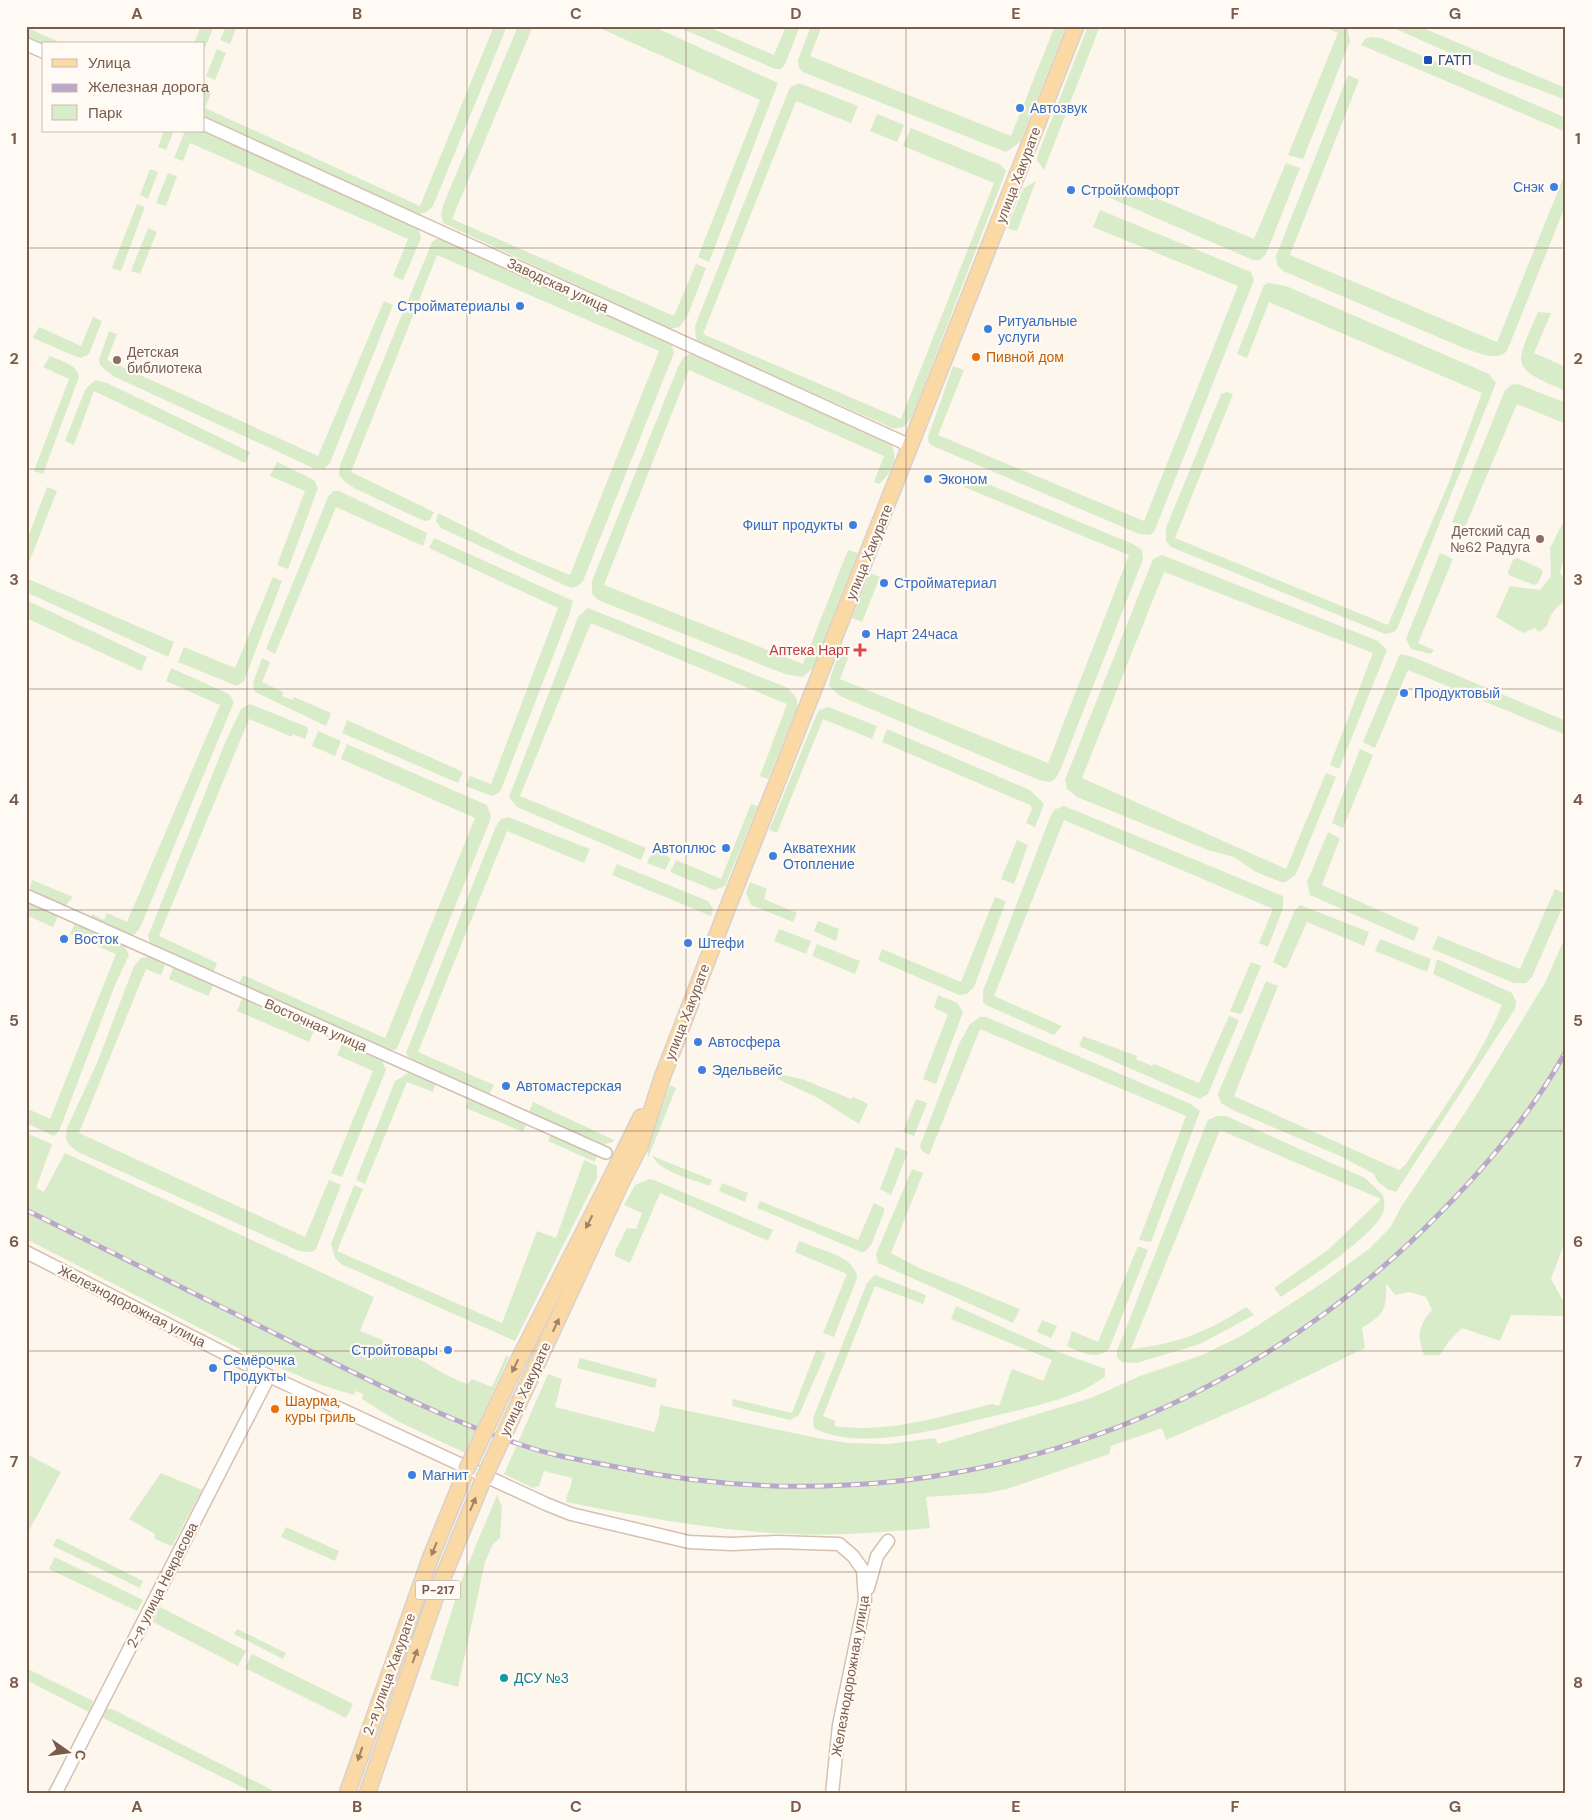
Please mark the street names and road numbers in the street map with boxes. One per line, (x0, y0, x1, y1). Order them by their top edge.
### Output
street label: улица Хакурате (991, 124, 1045, 226)
street label: Заводская улица (504, 254, 612, 317)
street label: улица Хакурате (842, 501, 896, 603)
street label: улица Хакурате (660, 961, 714, 1063)
street label: Восточная улица (262, 994, 370, 1056)
street label: Железнодорожная улица (55, 1261, 209, 1351)
street label: улица Хакурате (495, 1339, 555, 1439)
street label: 2-я улица Некрасова (122, 1519, 202, 1651)
road number: Р-217 (416, 1580, 460, 1600)
street label: Железнодорожная улица (827, 1594, 873, 1758)
street label: 2-я улица Хакурате (359, 1610, 420, 1738)

